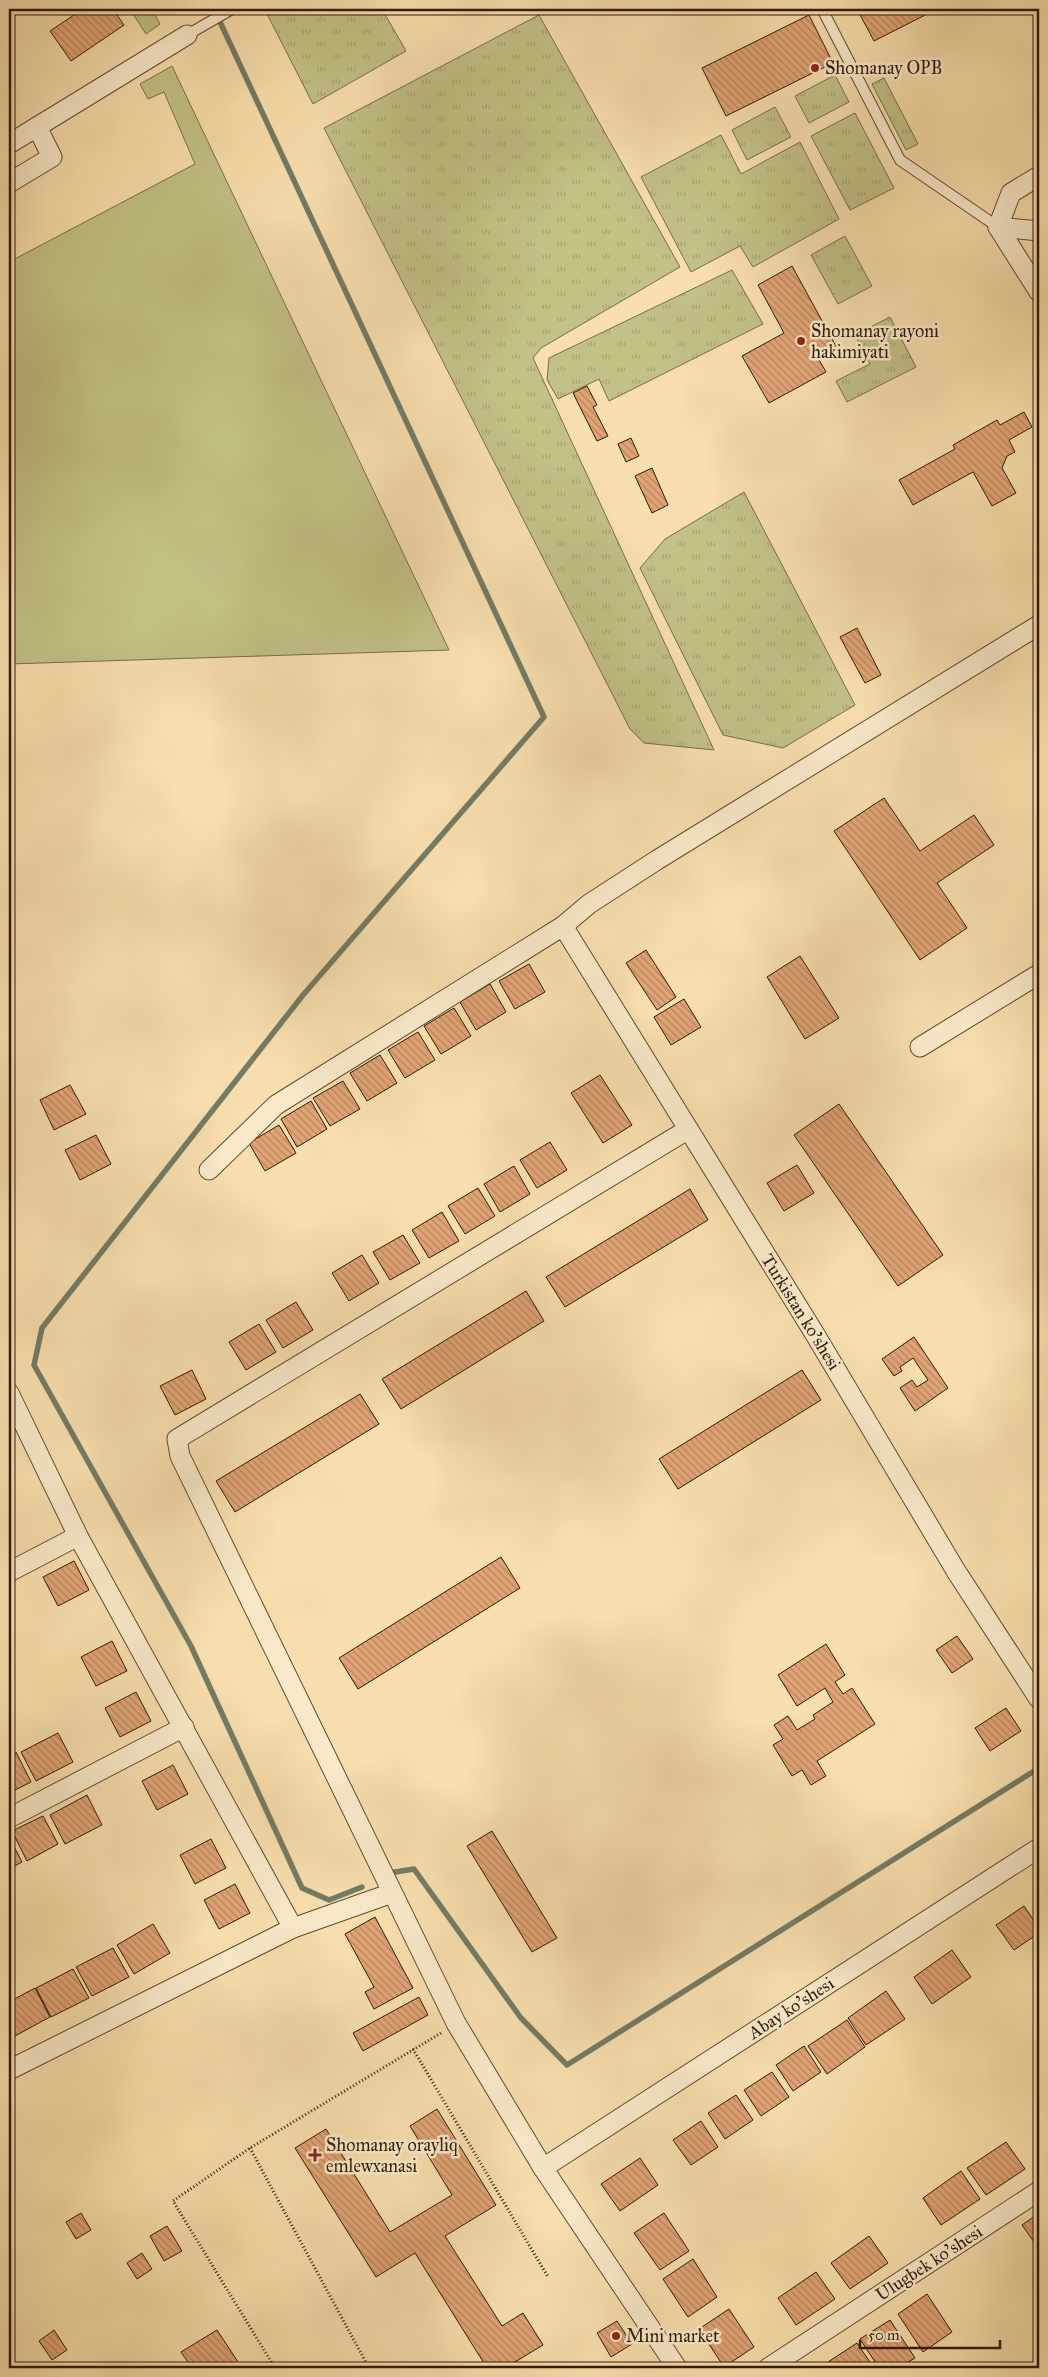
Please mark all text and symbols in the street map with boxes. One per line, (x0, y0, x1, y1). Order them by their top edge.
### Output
place label: Shomanay OPB (825, 57, 942, 79)
marker: Shomanay OPB (809, 62, 821, 74)
place label: Shomanay rayoni hakimiyati (811, 320, 939, 363)
marker: Shomanay rayoni hakimiyati (795, 335, 807, 347)
street label: Turkistan ko'shesi (756, 1250, 846, 1374)
street label: Abay ko'shesi (743, 1972, 838, 2044)
place label: Shomanay orayliq emlewxanasi (326, 2134, 458, 2177)
marker: Shomanay orayliq emlewxanasi (308, 2148, 322, 2162)
street label: Ulugbek ko'shesi (872, 2220, 987, 2306)
scale bar (860, 2317, 1000, 2349)
place label: Mini market (626, 2325, 720, 2347)
text: 50 m (868, 2326, 900, 2344)
marker: Mini market (610, 2330, 622, 2342)

